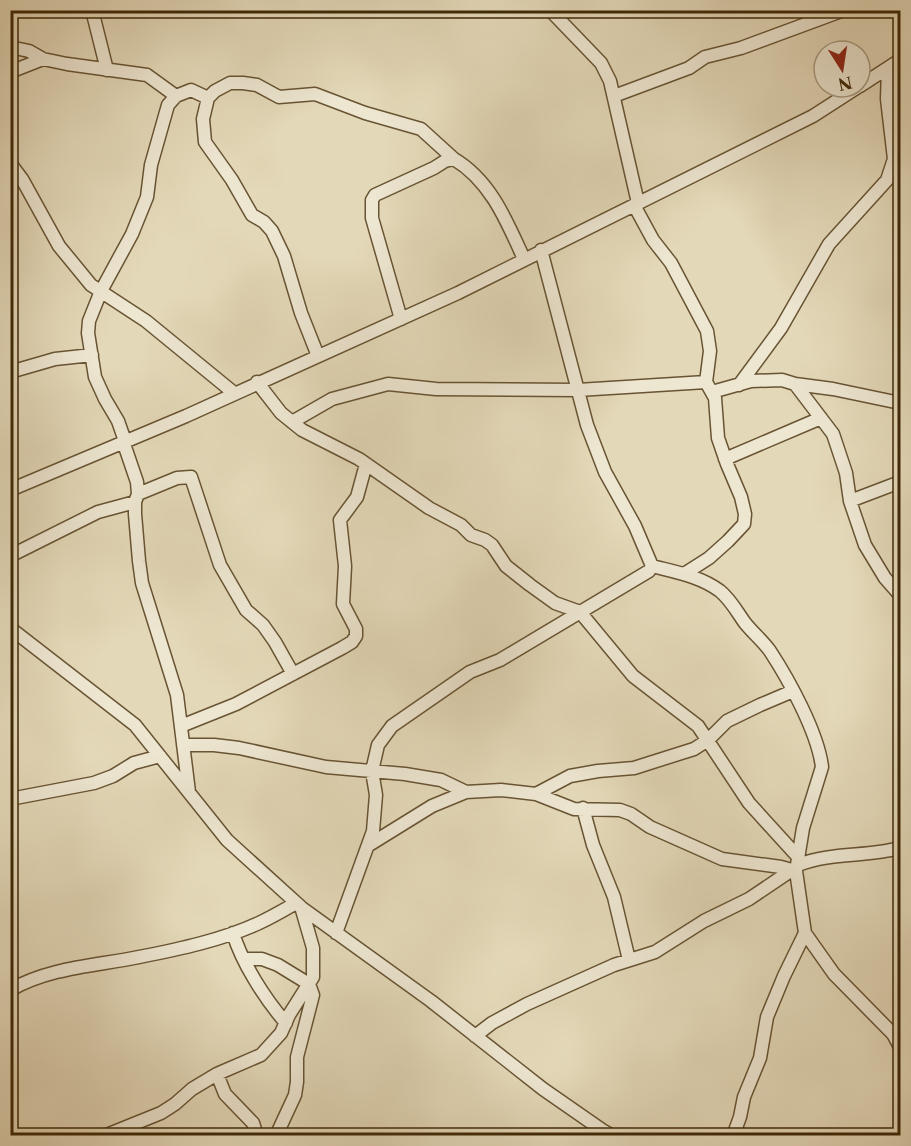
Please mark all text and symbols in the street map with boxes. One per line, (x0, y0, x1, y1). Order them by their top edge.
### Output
north arrow (812, 39, 872, 99)
text: N (836, 72, 854, 95)

